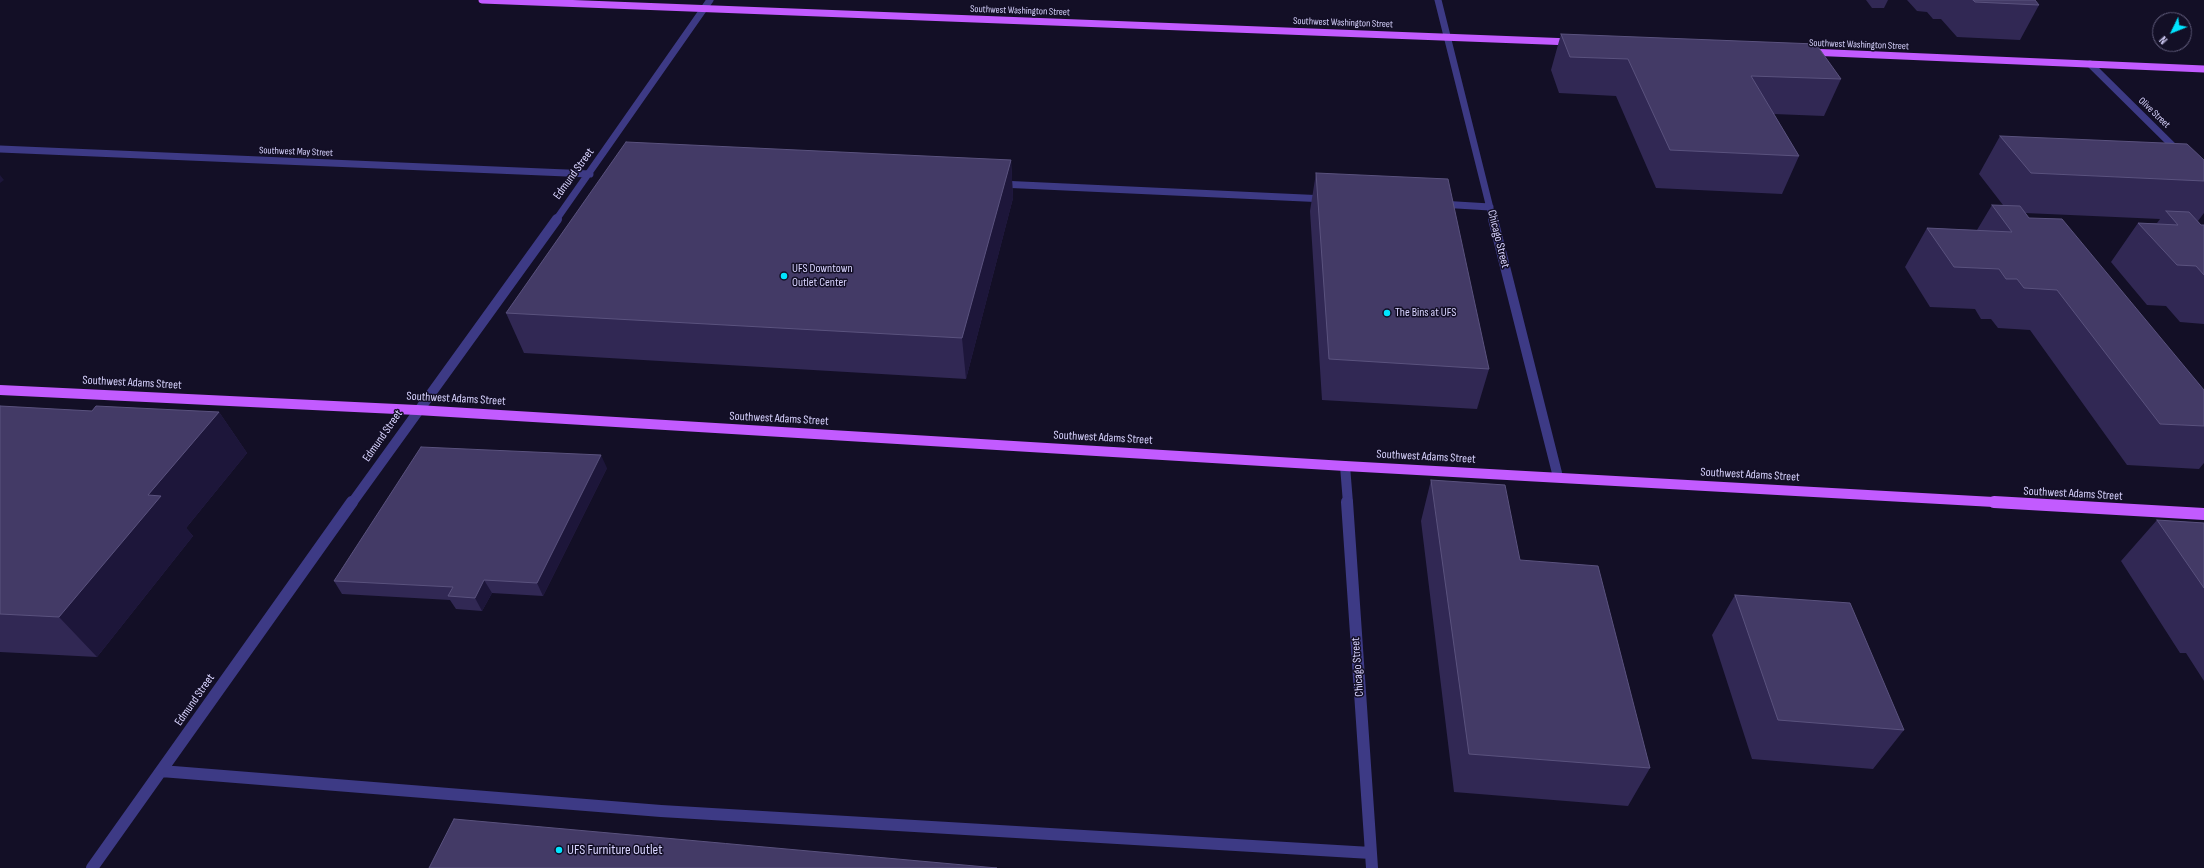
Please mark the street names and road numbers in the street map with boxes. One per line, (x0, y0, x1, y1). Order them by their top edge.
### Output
street label: Southwest Washington Street (970, 3, 1070, 19)
street label: Southwest Washington Street (1293, 15, 1393, 31)
street label: Southwest Washington Street (1809, 37, 1909, 53)
street label: Olive Street (2136, 95, 2172, 131)
street label: Southwest May Street (259, 145, 333, 159)
street label: Edmund Street (551, 146, 597, 202)
street label: Chicago Street (1484, 208, 1512, 270)
street label: Southwest Adams Street (82, 373, 182, 393)
street label: Southwest Adams Street (406, 389, 506, 409)
street label: Edmund Street (360, 407, 406, 465)
street label: Southwest Adams Street (729, 409, 829, 429)
street label: Southwest Adams Street (1053, 428, 1153, 448)
street label: Southwest Adams Street (1376, 447, 1476, 467)
street label: Southwest Adams Street (1700, 465, 1800, 485)
street label: Southwest Adams Street (2023, 484, 2123, 504)
street label: Chicago Street (1349, 637, 1367, 697)
street label: Edmund Street (172, 671, 218, 729)

